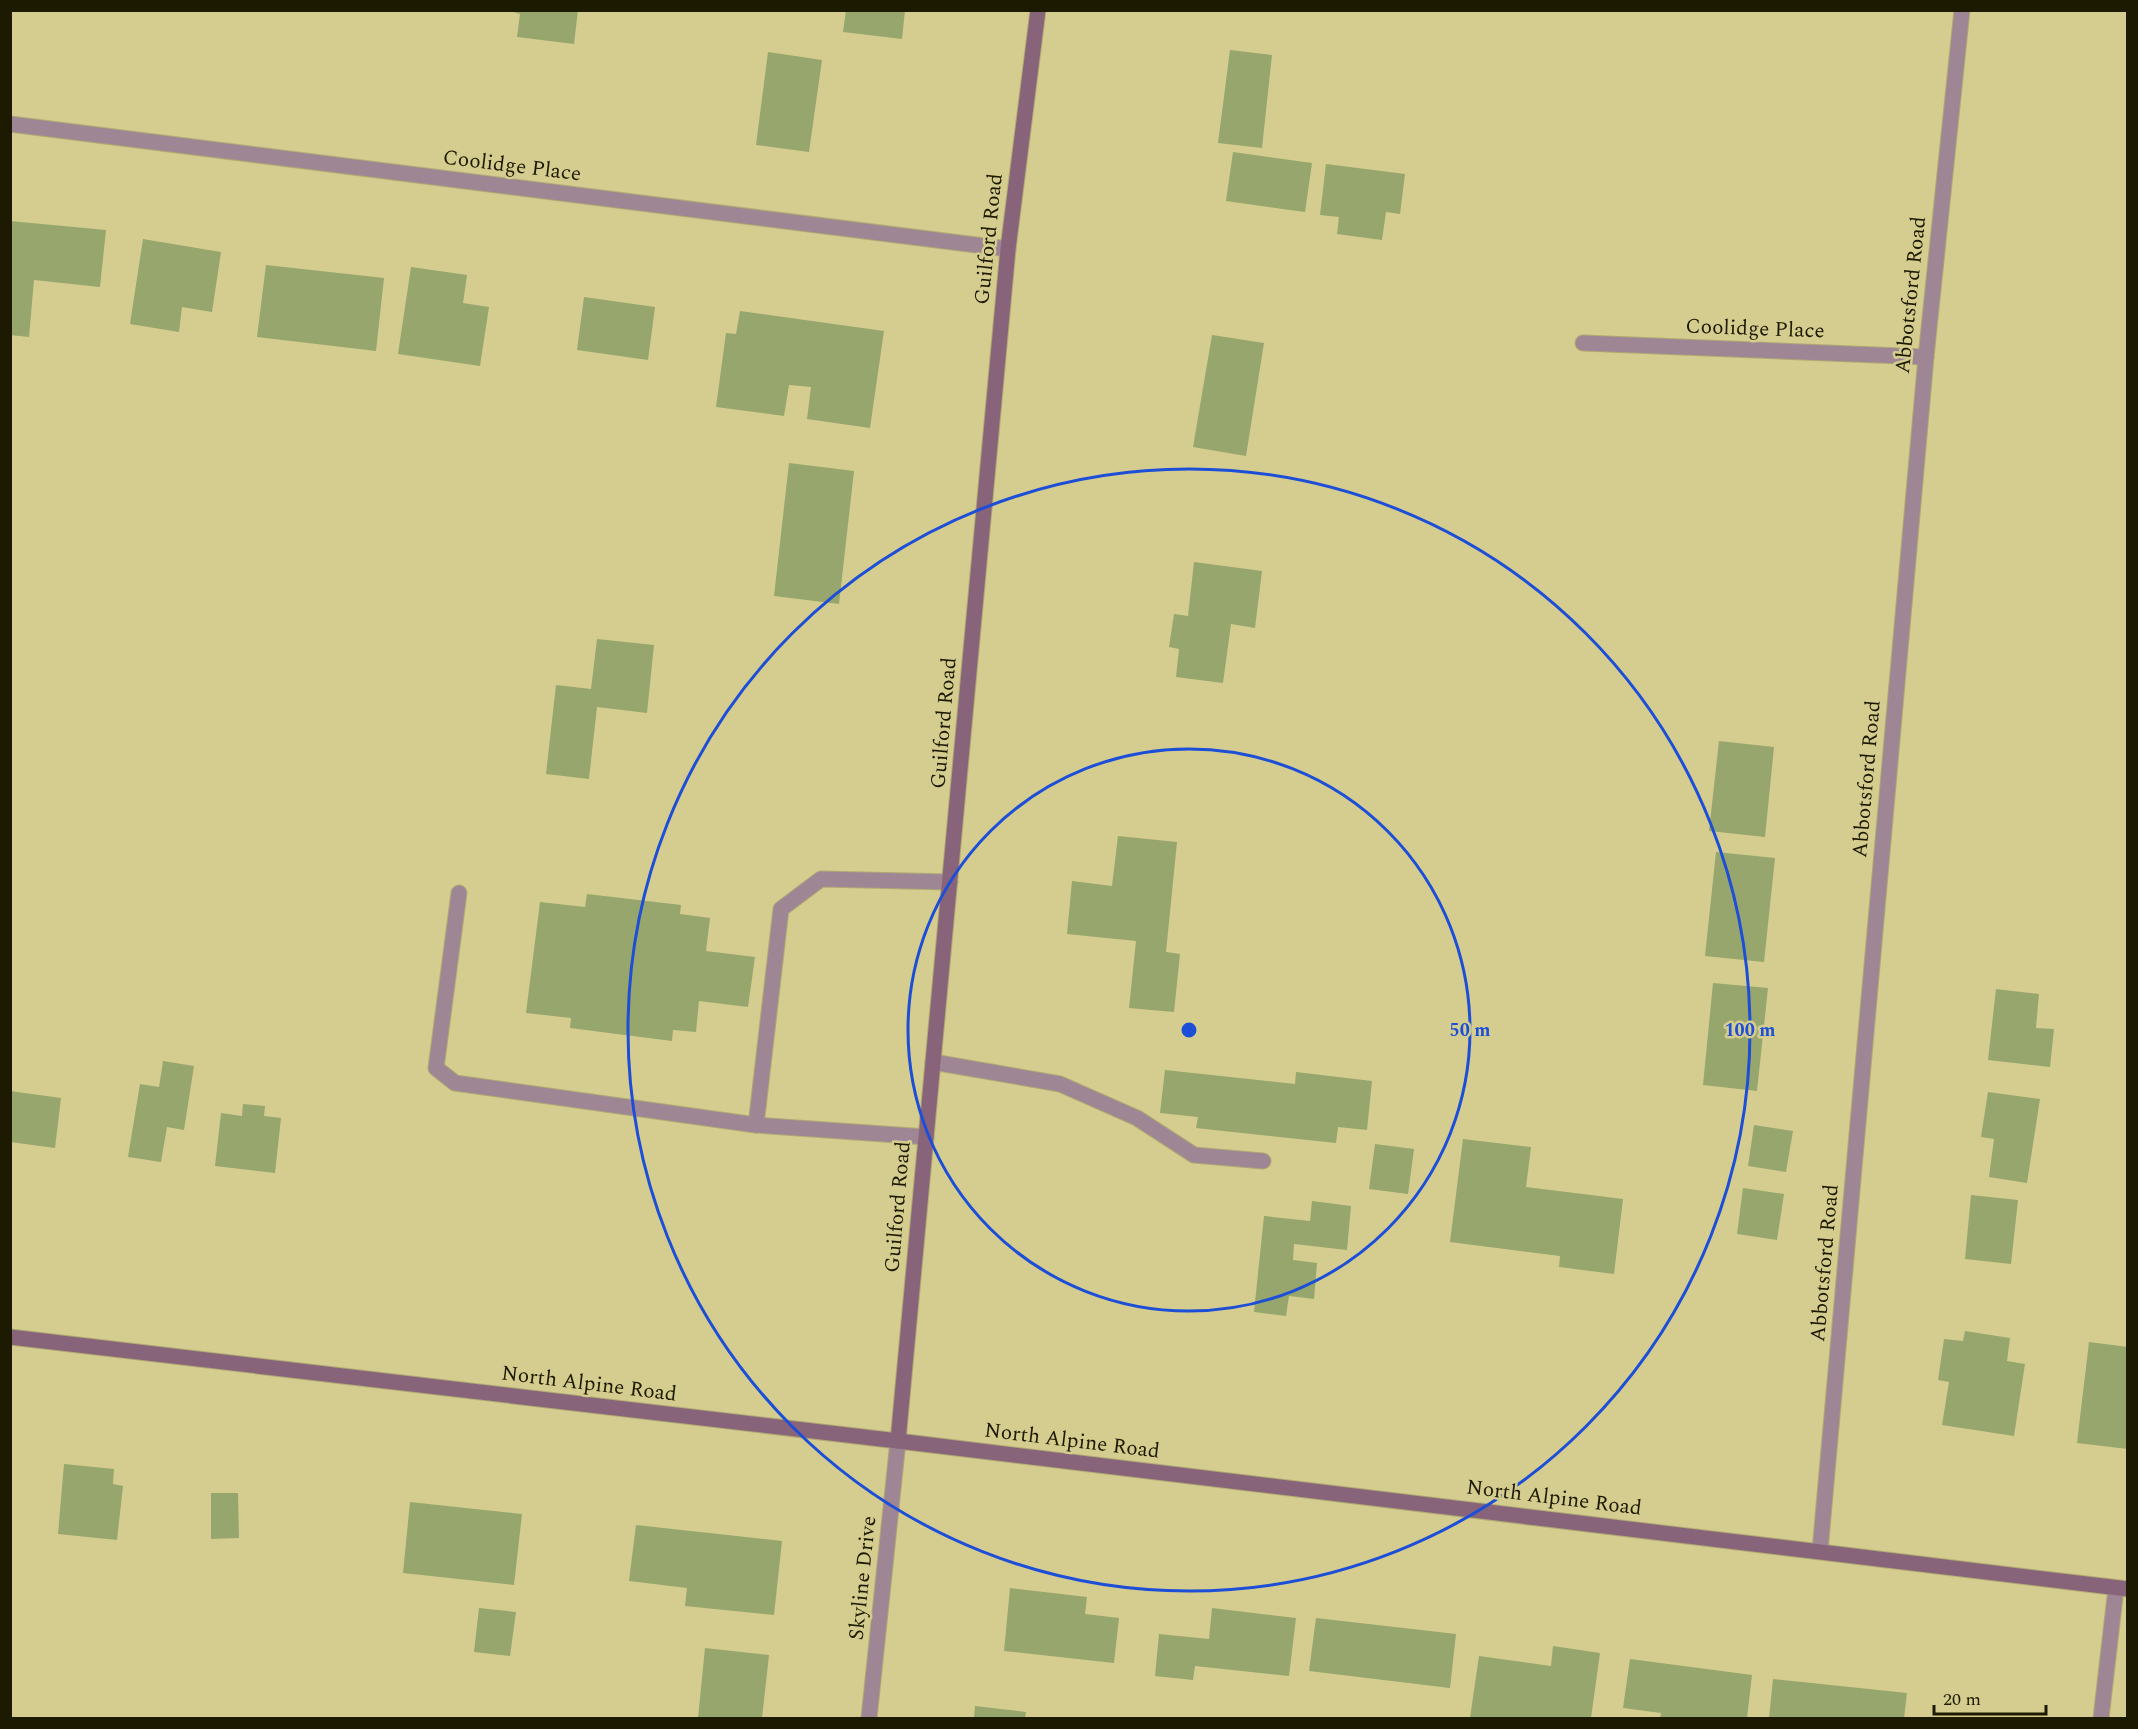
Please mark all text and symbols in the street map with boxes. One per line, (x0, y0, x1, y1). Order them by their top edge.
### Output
street label: Coolidge Place (441, 142, 583, 190)
street label: Guilford Road (966, 172, 1012, 306)
street label: Abbotsford Road (1887, 215, 1935, 375)
street label: Coolidge Place (1685, 311, 1825, 347)
street label: Guilford Road (922, 656, 966, 790)
street label: Abbotsford Road (1844, 699, 1890, 859)
text: 50 m (1450, 1017, 1490, 1044)
text: 100 m (1724, 1017, 1776, 1044)
centre of rings (1179, 1020, 1199, 1040)
street label: Guilford Road (876, 1140, 920, 1274)
street label: Abbotsford Road (1802, 1183, 1848, 1343)
street label: North Alpine Road (499, 1357, 679, 1411)
street label: North Alpine Road (982, 1414, 1162, 1468)
street label: North Alpine Road (1464, 1471, 1644, 1525)
street label: Skyline Drive (841, 1514, 885, 1642)
scale bar (1934, 1678, 2046, 1716)
text: 20 m (1943, 1686, 1981, 1713)

